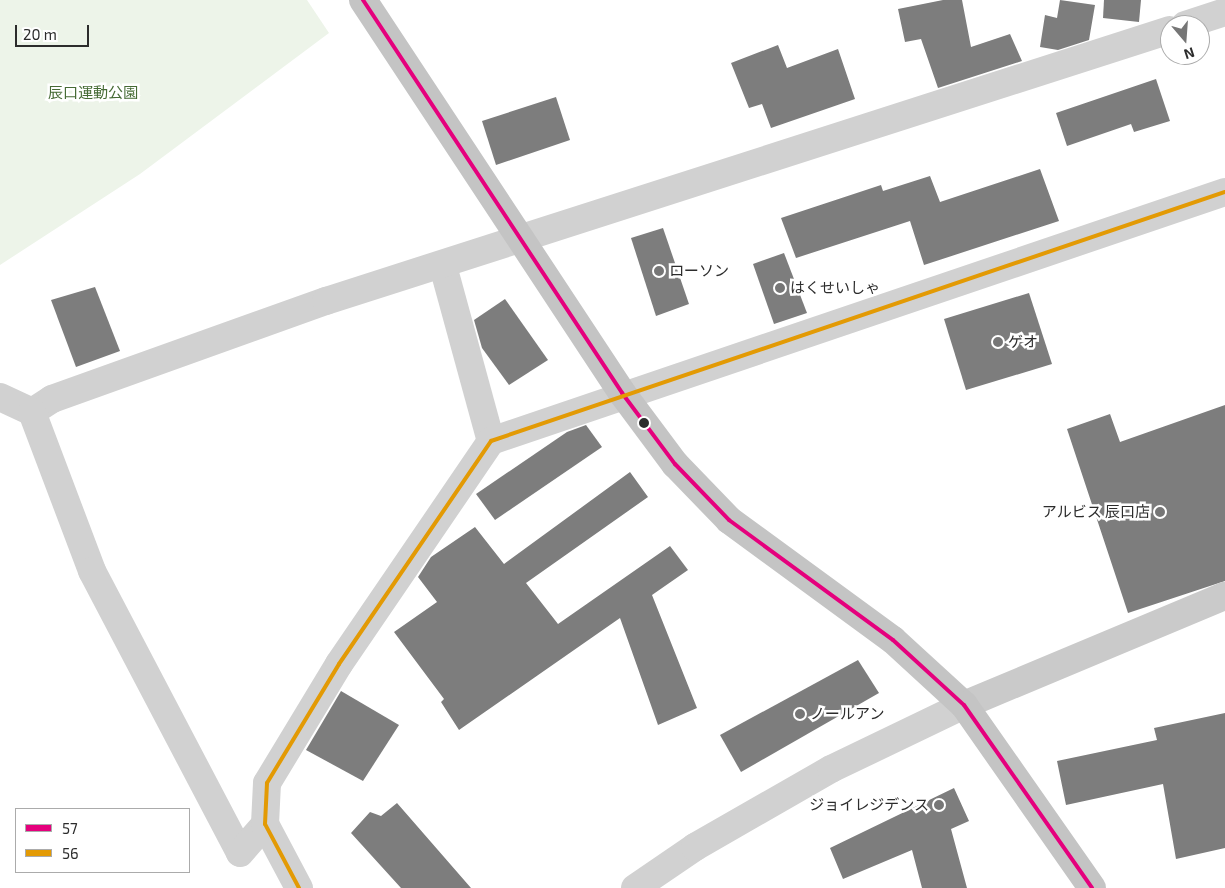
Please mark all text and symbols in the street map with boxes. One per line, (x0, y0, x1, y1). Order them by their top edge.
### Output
scale bar (18, 15, 91, 47)
north arrow (1160, 15, 1210, 65)
text: 20 m (23, 25, 57, 43)
text: N (1182, 44, 1197, 63)
park label: 辰口運動公園 (48, 84, 138, 102)
place label: ローソン (669, 262, 729, 280)
marker: ローソン (653, 265, 665, 277)
place label: はくせいしゃ (790, 279, 880, 297)
marker: はくせいしゃ (774, 282, 786, 294)
place label: ゲオ (1008, 333, 1038, 351)
marker: ゲオ (992, 336, 1004, 348)
unlabelled marker (639, 418, 649, 428)
place label: アルビス 辰口店 (1042, 503, 1150, 521)
marker: アルビス 辰口店 (1154, 506, 1166, 518)
place label: ノールアン (810, 705, 885, 723)
marker: ノールアン (794, 708, 806, 720)
place label: ジョイレジデンス (809, 796, 929, 814)
marker: ジョイレジデンス (933, 799, 945, 811)
legend (15, 808, 190, 873)
text: 57 (62, 819, 78, 837)
text: 56 (62, 844, 79, 862)

